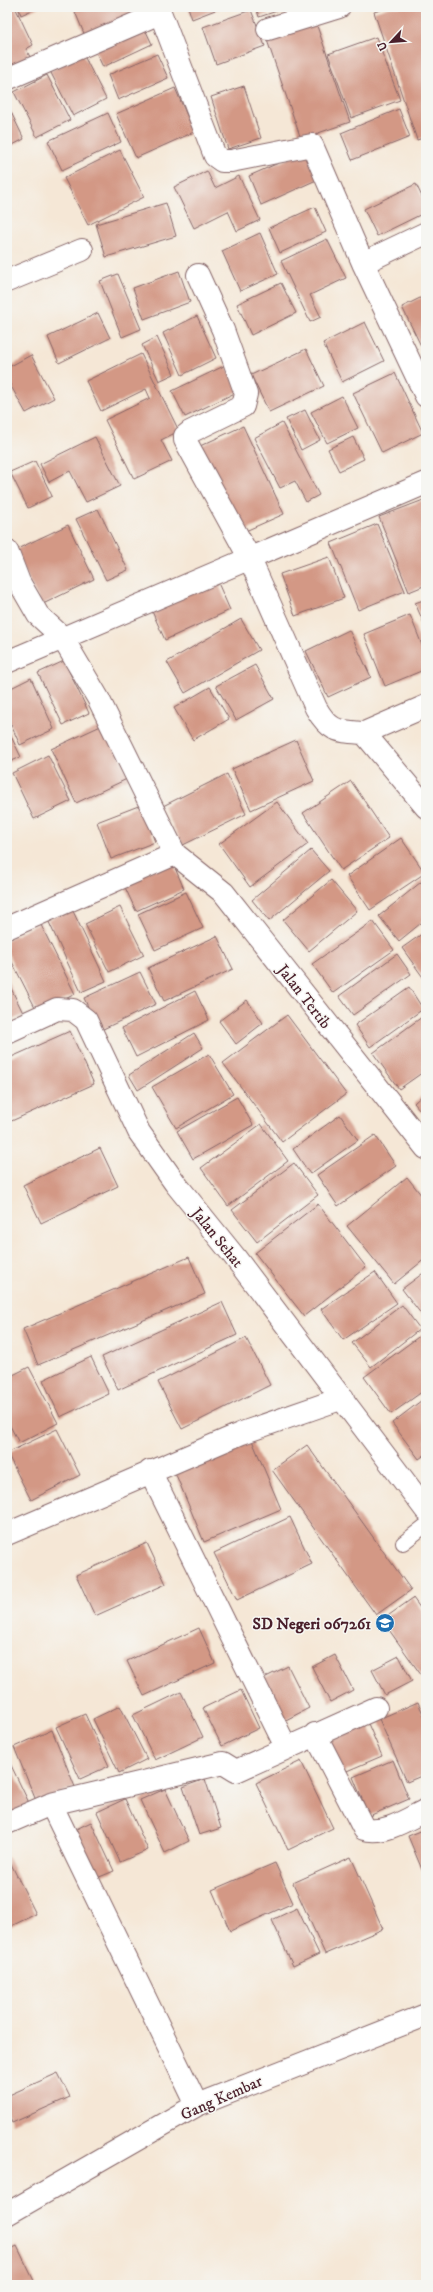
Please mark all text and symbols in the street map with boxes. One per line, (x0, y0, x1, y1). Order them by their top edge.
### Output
north arrow (371, 22, 411, 62)
text: U (375, 39, 391, 53)
street label: Jalan Tertib (272, 959, 336, 1033)
street label: Jalan Sehat (186, 1202, 248, 1272)
school or university icon: SD Negeri 067261 (374, 1612, 396, 1634)
place label: SD Negeri 067261 (253, 1614, 371, 1634)
street label: Gang Kembar (177, 2071, 265, 2125)

